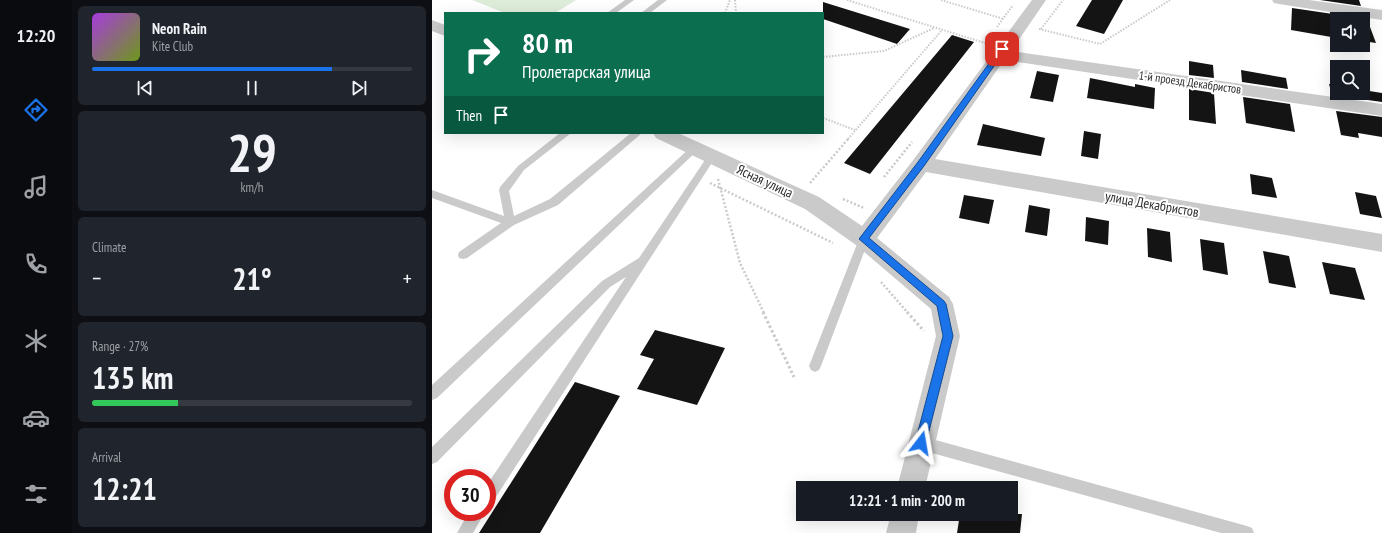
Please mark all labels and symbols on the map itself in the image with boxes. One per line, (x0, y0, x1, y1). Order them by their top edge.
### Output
pin (985, 32, 1019, 66)
street label: 1-й проезд Декабристов (1138, 67, 1242, 97)
street label: Ясная улица (734, 160, 796, 202)
street label: улица Декабристов (1104, 187, 1201, 221)
position arrow (900, 422, 942, 464)
speed limit sign: 30 (444, 469, 496, 521)

